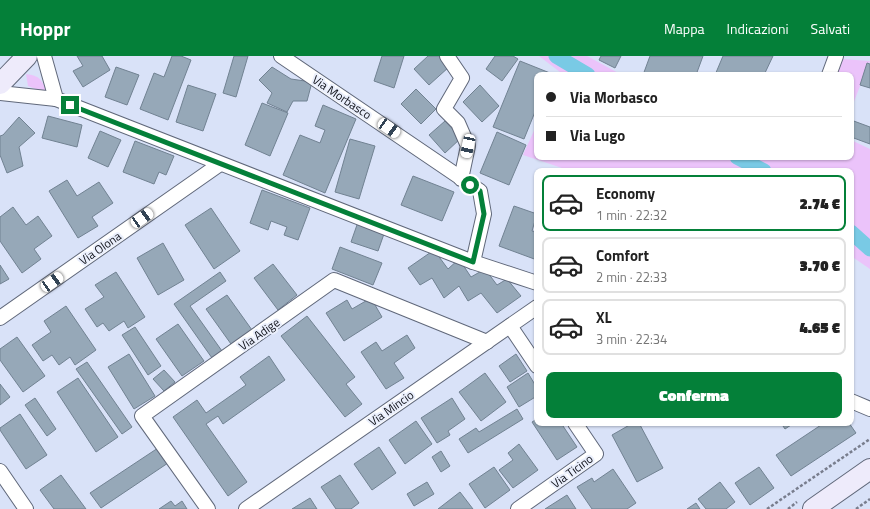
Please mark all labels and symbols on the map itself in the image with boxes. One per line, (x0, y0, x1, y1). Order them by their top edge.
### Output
street label: Via Morbasco (308, 70, 376, 124)
route end (61, 96, 79, 114)
car (376, 116, 402, 140)
car (460, 133, 476, 159)
route start (461, 176, 479, 194)
car (129, 206, 155, 230)
street label: Via Olona (75, 227, 125, 269)
car (39, 270, 65, 294)
street label: Via Adige (234, 313, 284, 355)
street label: Via Mincio (364, 385, 418, 431)
street label: Via Ticino (547, 449, 597, 493)

